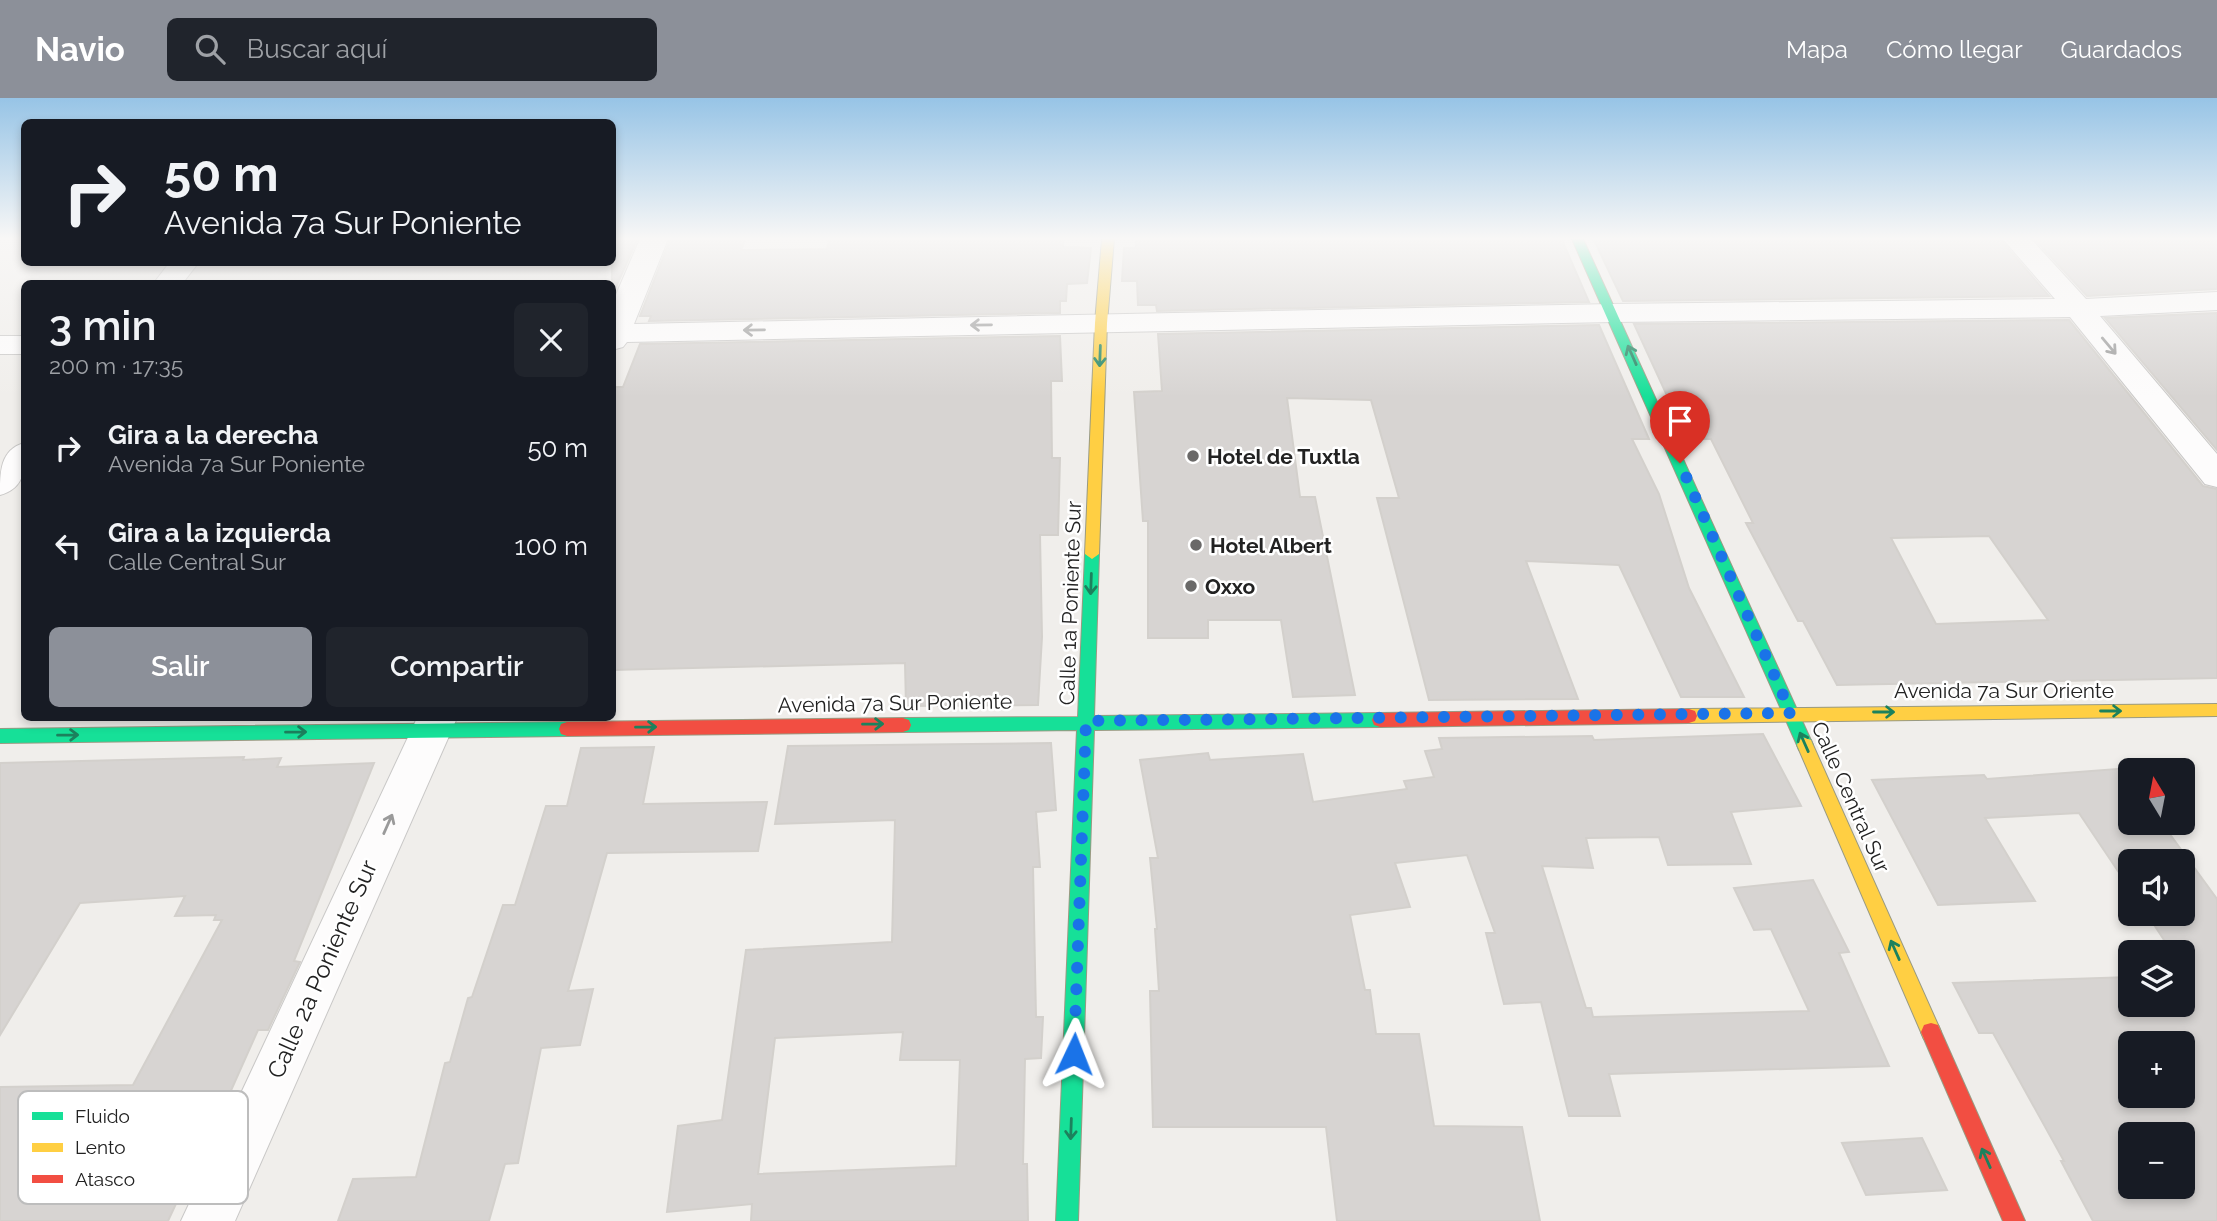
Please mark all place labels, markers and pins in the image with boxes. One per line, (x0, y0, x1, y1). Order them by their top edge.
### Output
pin (1650, 391, 1710, 463)
place label: Hotel de Tuxtla (1207, 444, 1360, 469)
marker: Hotel de Tuxtla (1185, 448, 1201, 464)
place label: Hotel Albert (1210, 533, 1332, 558)
marker: Hotel Albert (1188, 537, 1204, 553)
place label: Oxxo (1205, 574, 1255, 599)
marker: Oxxo (1183, 578, 1199, 594)

